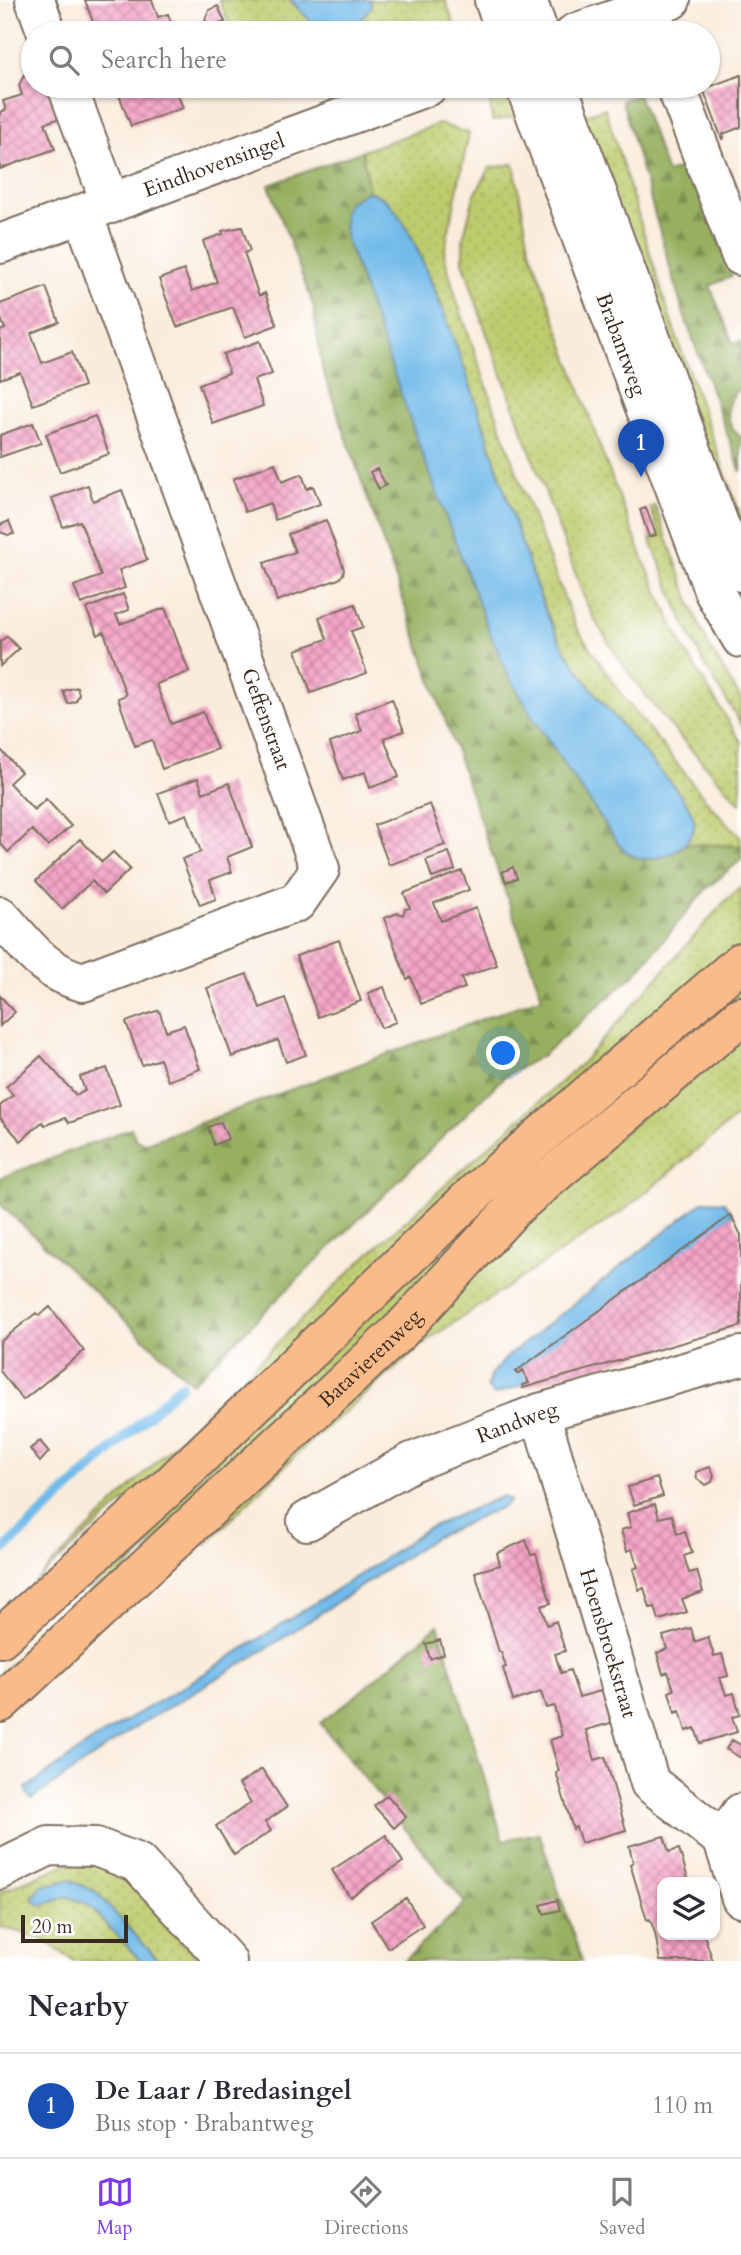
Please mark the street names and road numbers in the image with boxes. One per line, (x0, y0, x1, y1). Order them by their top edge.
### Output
street label: Eindhovensingel (139, 126, 289, 204)
street label: Brabantweg (589, 289, 654, 400)
street label: Geffenstraat (234, 664, 298, 774)
street label: Batavierenweg (312, 1302, 429, 1414)
street label: Randweg (472, 1394, 561, 1450)
street label: Hoensbroekstraat (572, 1565, 644, 1722)

